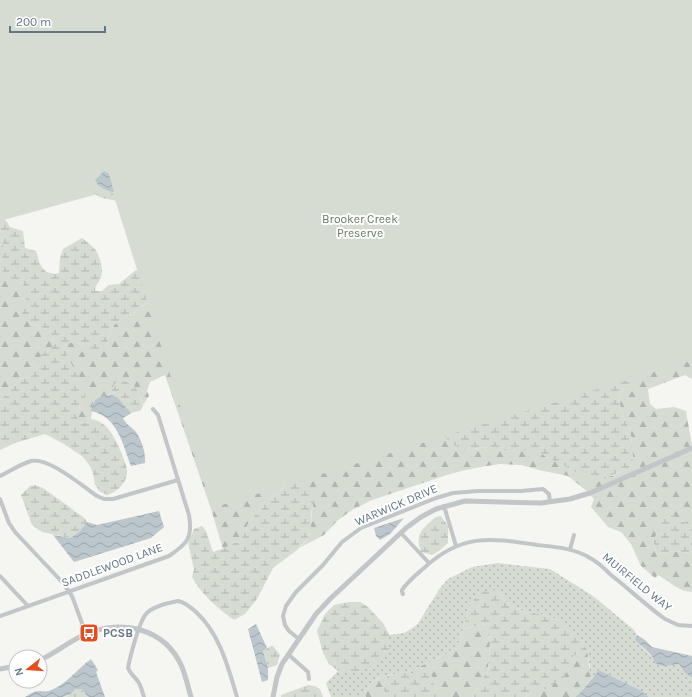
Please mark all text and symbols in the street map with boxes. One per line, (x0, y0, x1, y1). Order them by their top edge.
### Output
scale bar (10, 8, 105, 34)
text: 200 m (16, 15, 51, 29)
park label: Brooker Creek Preserve (322, 212, 398, 240)
street label: WARWICK DRIVE (353, 481, 439, 529)
street label: SADDLEWOOD LANE (59, 540, 165, 590)
street label: MUIRFIELD WAY (600, 550, 675, 614)
bus stop icon: PCSB (78, 622, 100, 644)
place label: PCSB (103, 626, 133, 640)
north arrow (8, 649, 48, 689)
text: N (12, 666, 26, 677)

